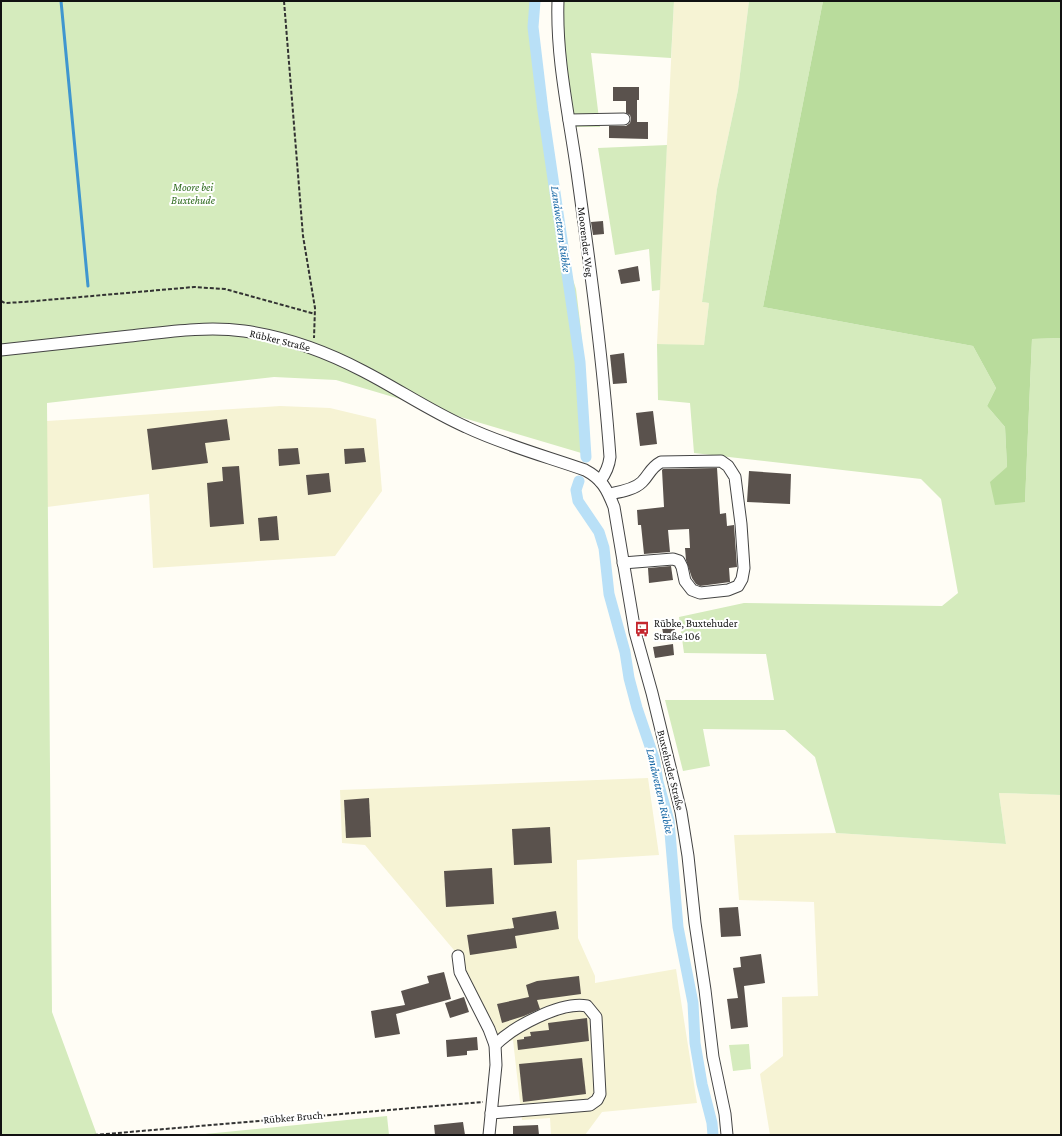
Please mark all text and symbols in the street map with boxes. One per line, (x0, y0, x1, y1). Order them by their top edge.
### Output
park label: Moore bei Buxtehude (171, 181, 216, 206)
water label: Landwettern Rübke (548, 185, 574, 274)
street label: Moorender Weg (575, 206, 596, 279)
street label: Rübker Straße (248, 327, 312, 353)
place label: Rübke, Buxtehuder Straße 106 (654, 617, 738, 642)
bus stop icon: Rübke, Buxtehuder Straße 106 (633, 620, 651, 638)
street label: Buxtehuder Straße (655, 729, 687, 811)
water label: Landwettern Rübke (643, 747, 677, 835)
street label: Rübker Bruch (263, 1108, 323, 1126)

